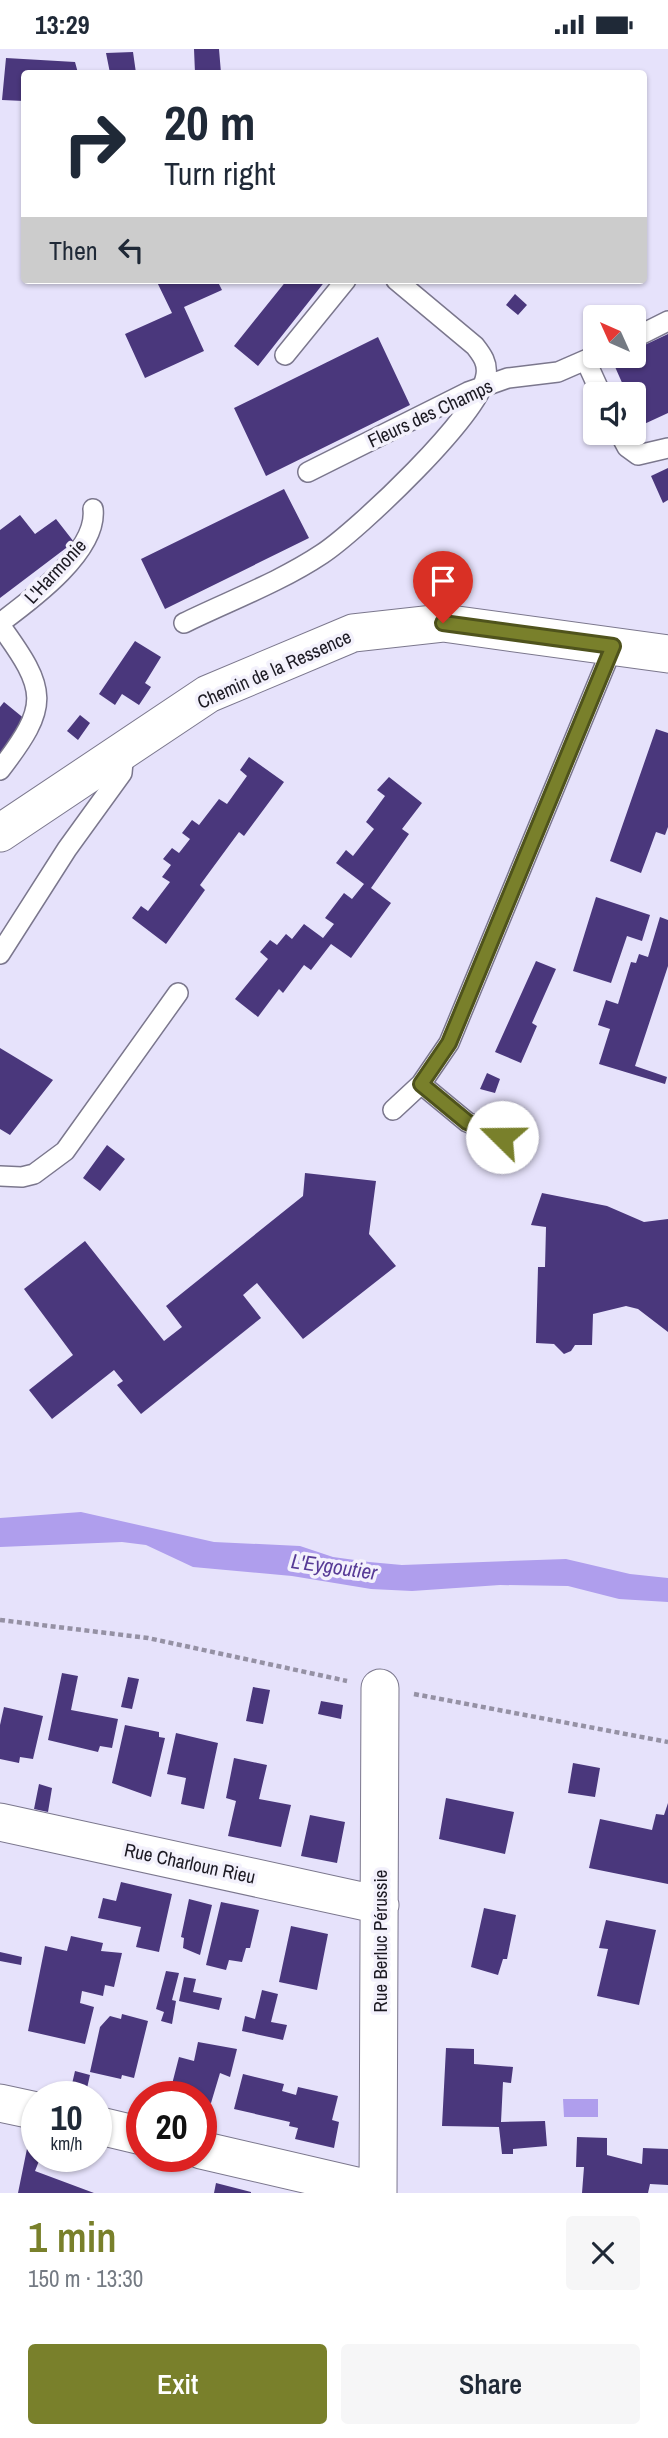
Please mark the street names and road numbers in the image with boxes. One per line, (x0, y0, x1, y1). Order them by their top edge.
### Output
street label: Fleurs des Champs (363, 373, 497, 453)
street label: L'Harmonie (18, 533, 92, 609)
street label: Chemin de la Ressence (193, 623, 355, 715)
street label: Rue Charloun Rieu (122, 1836, 258, 1890)
street label: Rue Berluc Pérussie (367, 1870, 393, 2012)

